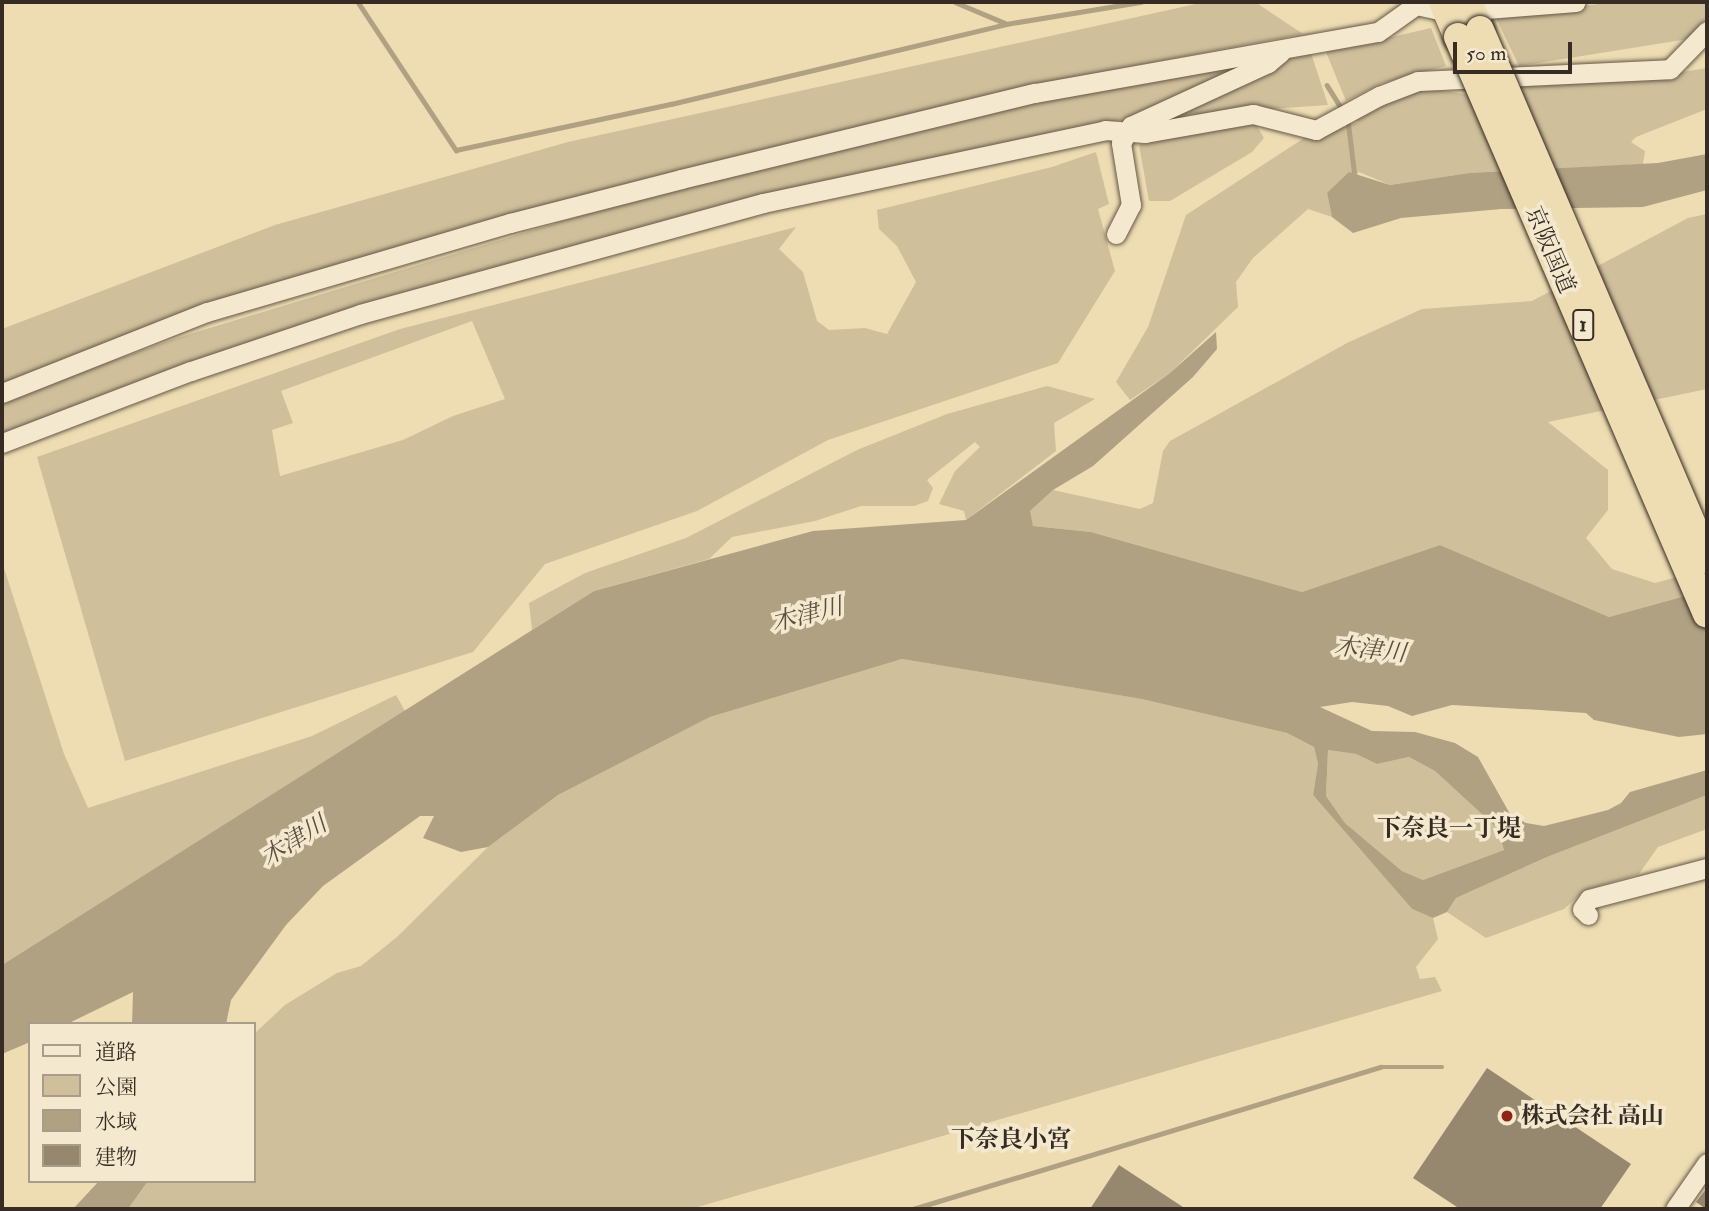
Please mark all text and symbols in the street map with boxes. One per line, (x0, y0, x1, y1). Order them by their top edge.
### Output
scale bar (1457, 28, 1576, 72)
text: 50 m (1466, 40, 1507, 67)
street label: 京阪国道 (1519, 202, 1581, 298)
road number: 1 (1571, 308, 1595, 342)
water label: 木津川 (769, 592, 845, 638)
water label: 木津川 (1333, 632, 1407, 668)
water label: 木津川 (256, 810, 332, 872)
district label: 下奈良一丁堤 (1377, 815, 1521, 843)
legend (28, 1022, 256, 1183)
text: 道路 (95, 1039, 137, 1066)
text: 公園 (95, 1074, 137, 1101)
place label: 株式会社 高山 (1521, 1102, 1664, 1130)
marker: 株式会社 高山 (1499, 1108, 1515, 1124)
text: 水域 (95, 1109, 137, 1136)
district label: 下奈良小宮 (951, 1126, 1071, 1154)
text: 建物 (95, 1144, 137, 1171)

